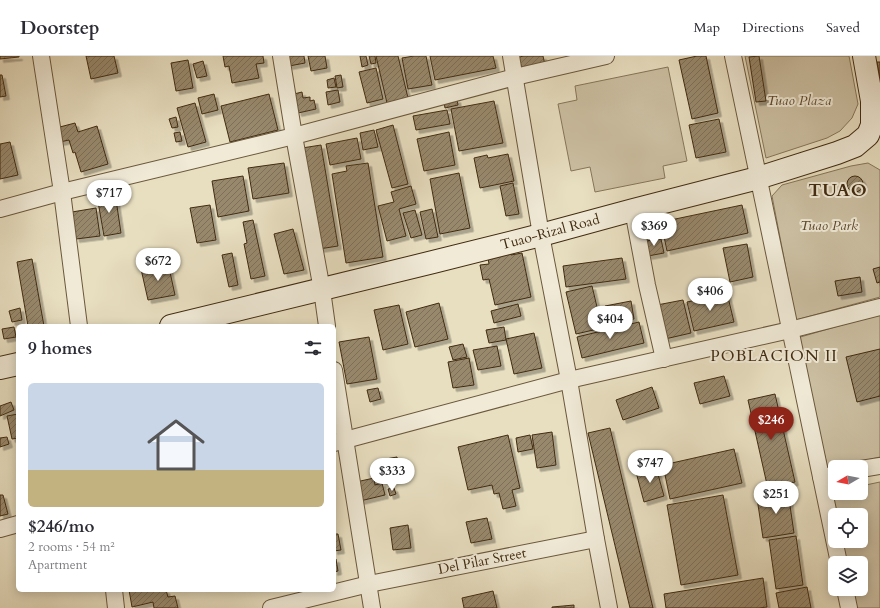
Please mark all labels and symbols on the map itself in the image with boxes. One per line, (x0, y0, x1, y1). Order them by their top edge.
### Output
park label: Tuao Plaza (767, 91, 831, 110)
district label: TUAO (808, 178, 868, 203)
pin: $717 (85, 180, 133, 214)
street label: Tuao-Rizal Road (498, 210, 602, 254)
pin: $369 (630, 213, 678, 247)
park label: Tuao Park (800, 216, 858, 235)
pin: $672 (134, 248, 182, 282)
pin: $406 (686, 278, 734, 312)
pin: $404 (586, 306, 634, 340)
district label: POBLACION II (710, 345, 838, 367)
pin: $246 (747, 407, 795, 441)
pin: $747 (626, 450, 674, 484)
pin: $333 (368, 458, 416, 492)
north arrow (828, 460, 868, 500)
pin: $251 (752, 481, 800, 515)
street label: Del Pilar Street (436, 543, 528, 579)

